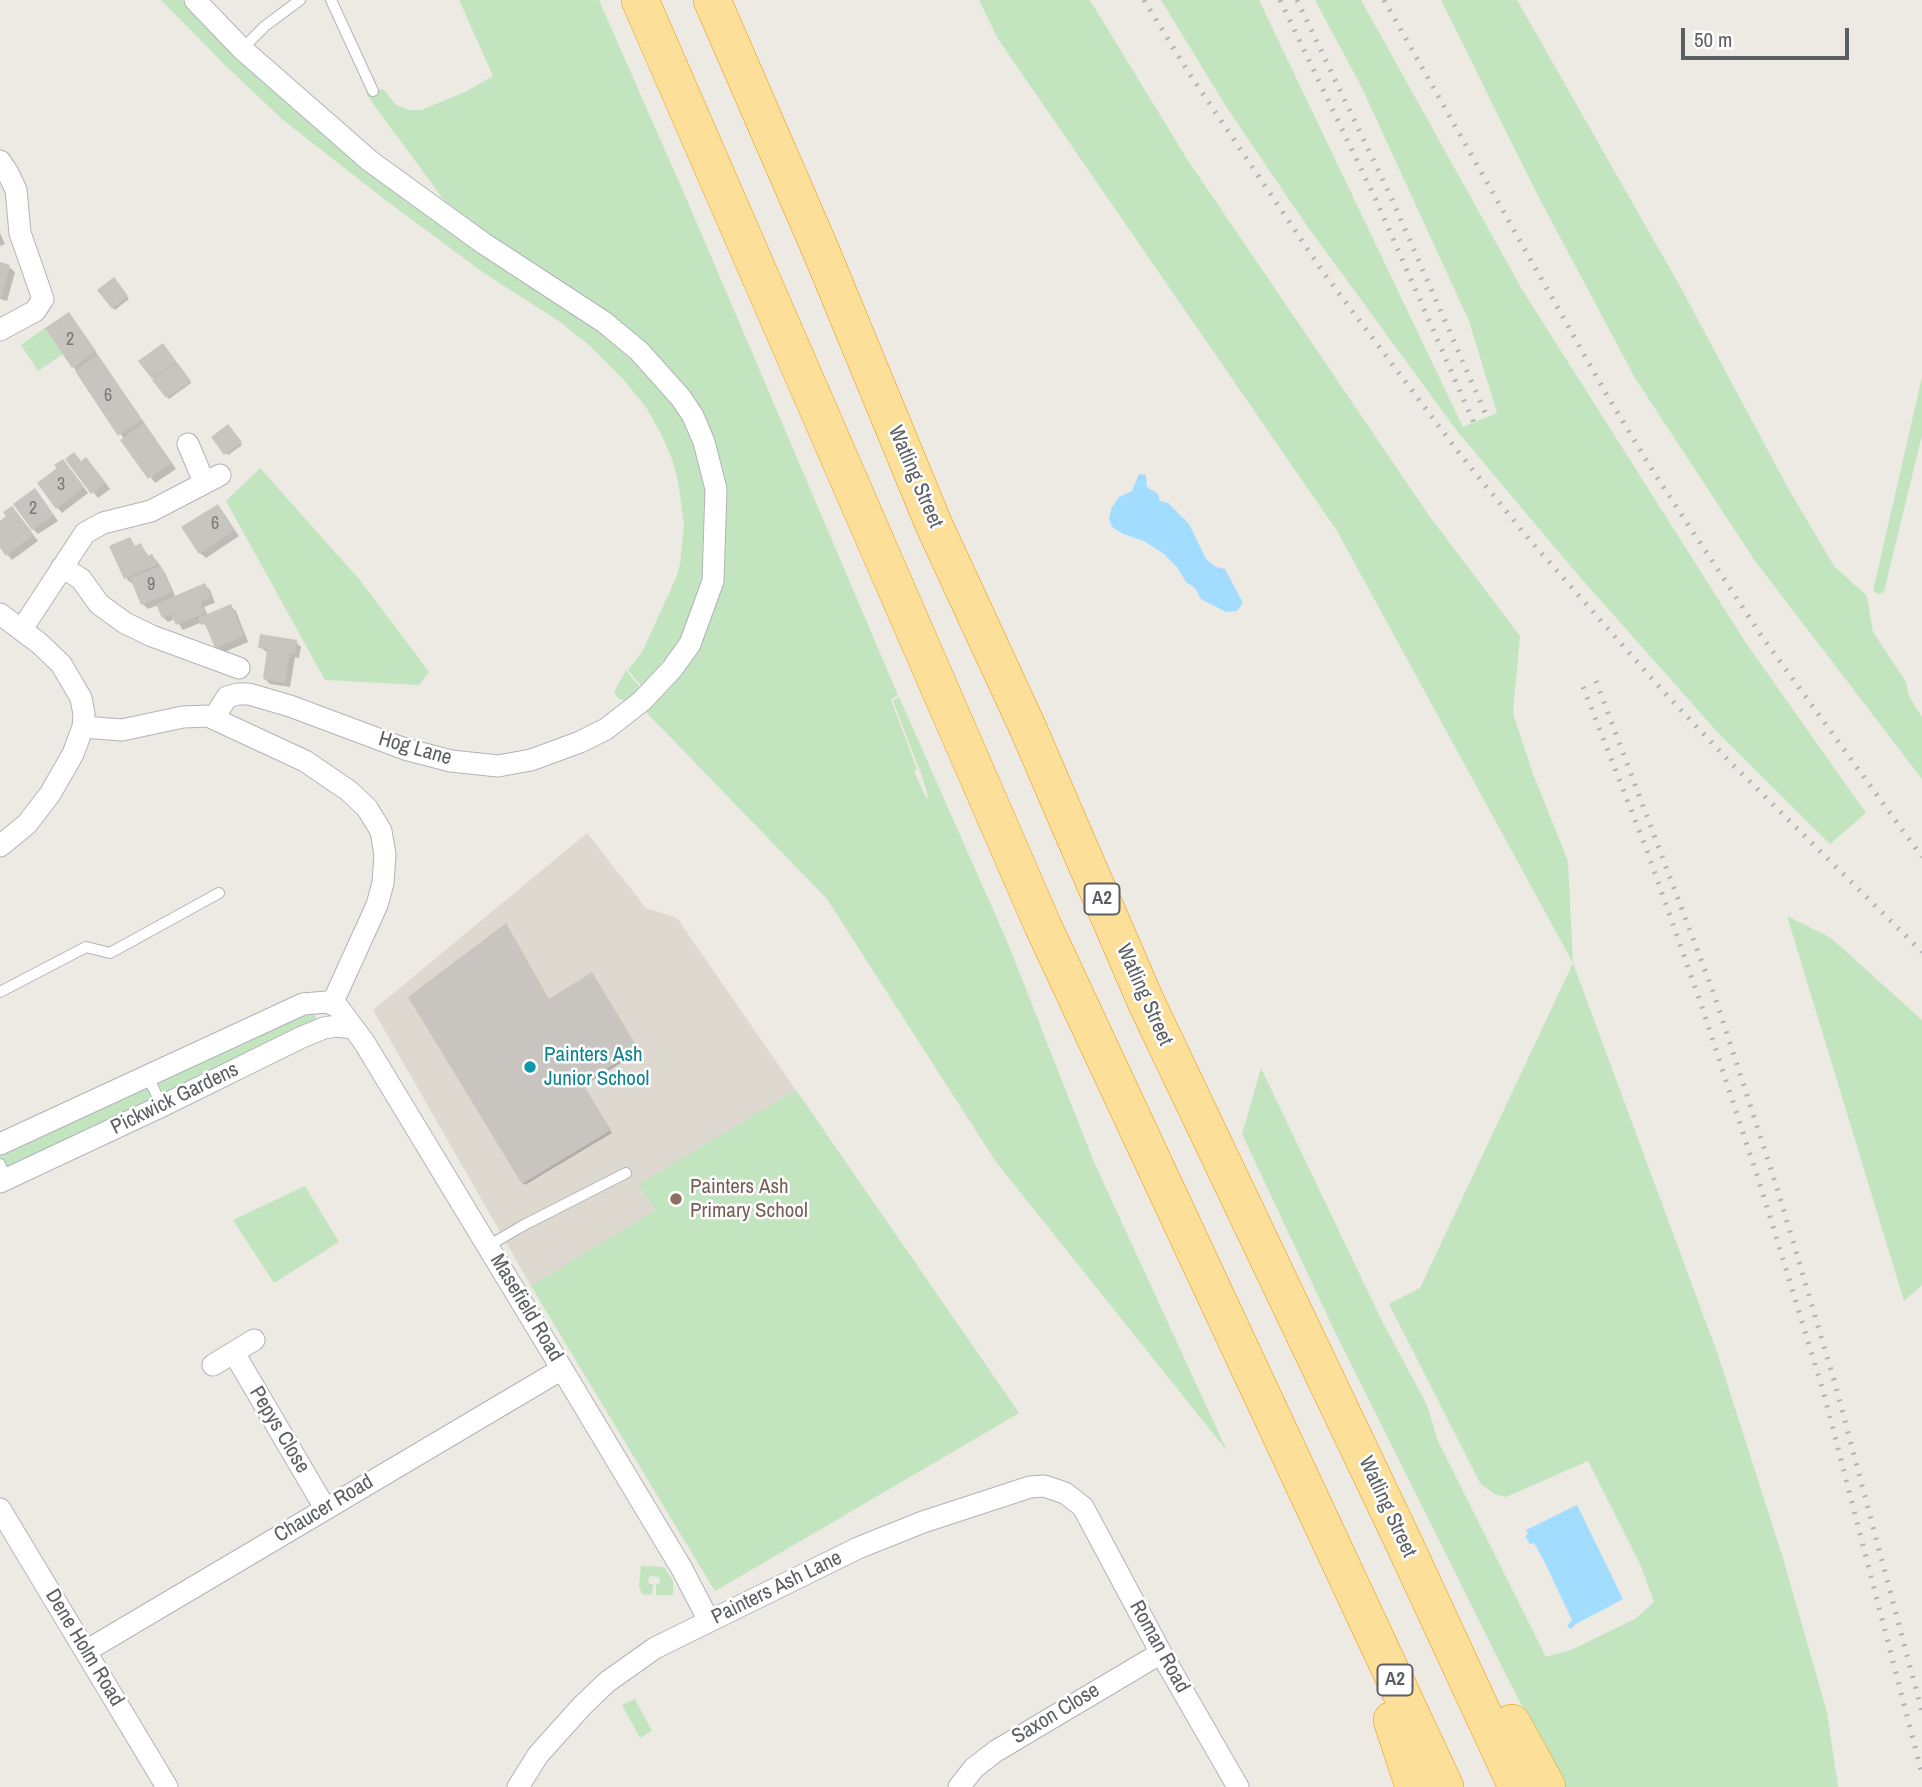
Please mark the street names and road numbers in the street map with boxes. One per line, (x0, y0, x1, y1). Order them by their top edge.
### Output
street label: Watling Street (882, 422, 948, 532)
street label: Hog Lane (376, 727, 454, 771)
road number: A2 (1084, 884, 1120, 914)
street label: Watling Street (1110, 940, 1178, 1050)
street label: Pickwick Gardens (107, 1057, 243, 1141)
street label: Masefield Road (484, 1250, 568, 1366)
street label: Pepys Close (243, 1382, 315, 1478)
street label: Watling Street (1353, 1453, 1421, 1561)
street label: Chaucer Road (270, 1470, 378, 1548)
street label: Painters Ash Lane (708, 1546, 846, 1630)
street label: Dene Holm Road (39, 1585, 129, 1711)
street label: Roman Road (1123, 1597, 1195, 1697)
road number: A2 (1378, 1664, 1412, 1696)
street label: Saxon Close (1008, 1678, 1104, 1750)

